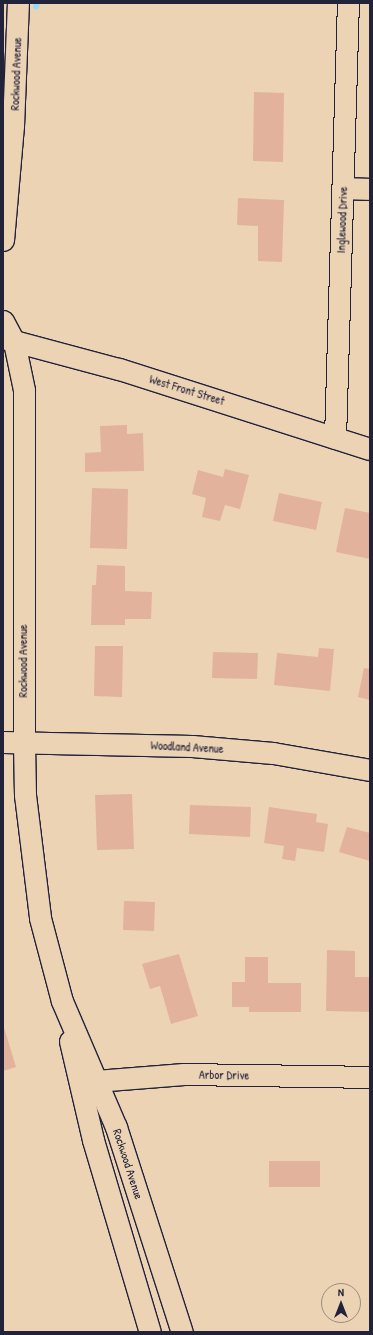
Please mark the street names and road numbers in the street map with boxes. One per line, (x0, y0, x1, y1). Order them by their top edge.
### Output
street label: Rockwood Avenue (8, 37, 24, 111)
street label: Inglewood Drive (334, 186, 350, 254)
street label: West Front Street (148, 372, 226, 408)
street label: Rockwood Avenue (16, 624, 30, 698)
street label: Woodland Avenue (150, 738, 224, 756)
street label: Arbor Drive (199, 1067, 249, 1083)
street label: Rockwood Avenue (110, 1127, 146, 1201)

